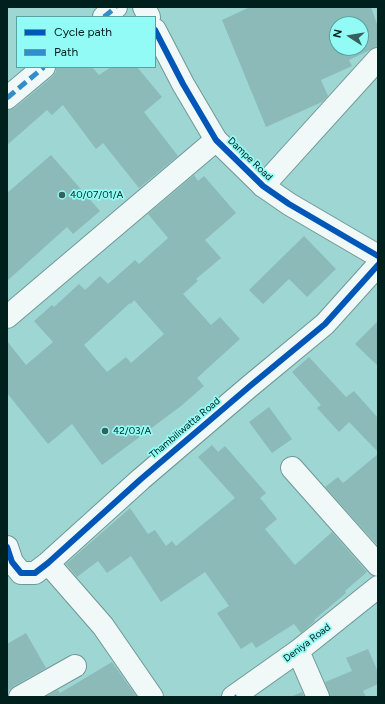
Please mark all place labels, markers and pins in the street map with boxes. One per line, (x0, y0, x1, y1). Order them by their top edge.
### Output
place label: 40/07/01/A (70, 189, 123, 201)
marker: 40/07/01/A (57, 190, 67, 200)
place label: 42/03/A (113, 425, 151, 437)
marker: 42/03/A (100, 426, 110, 436)

